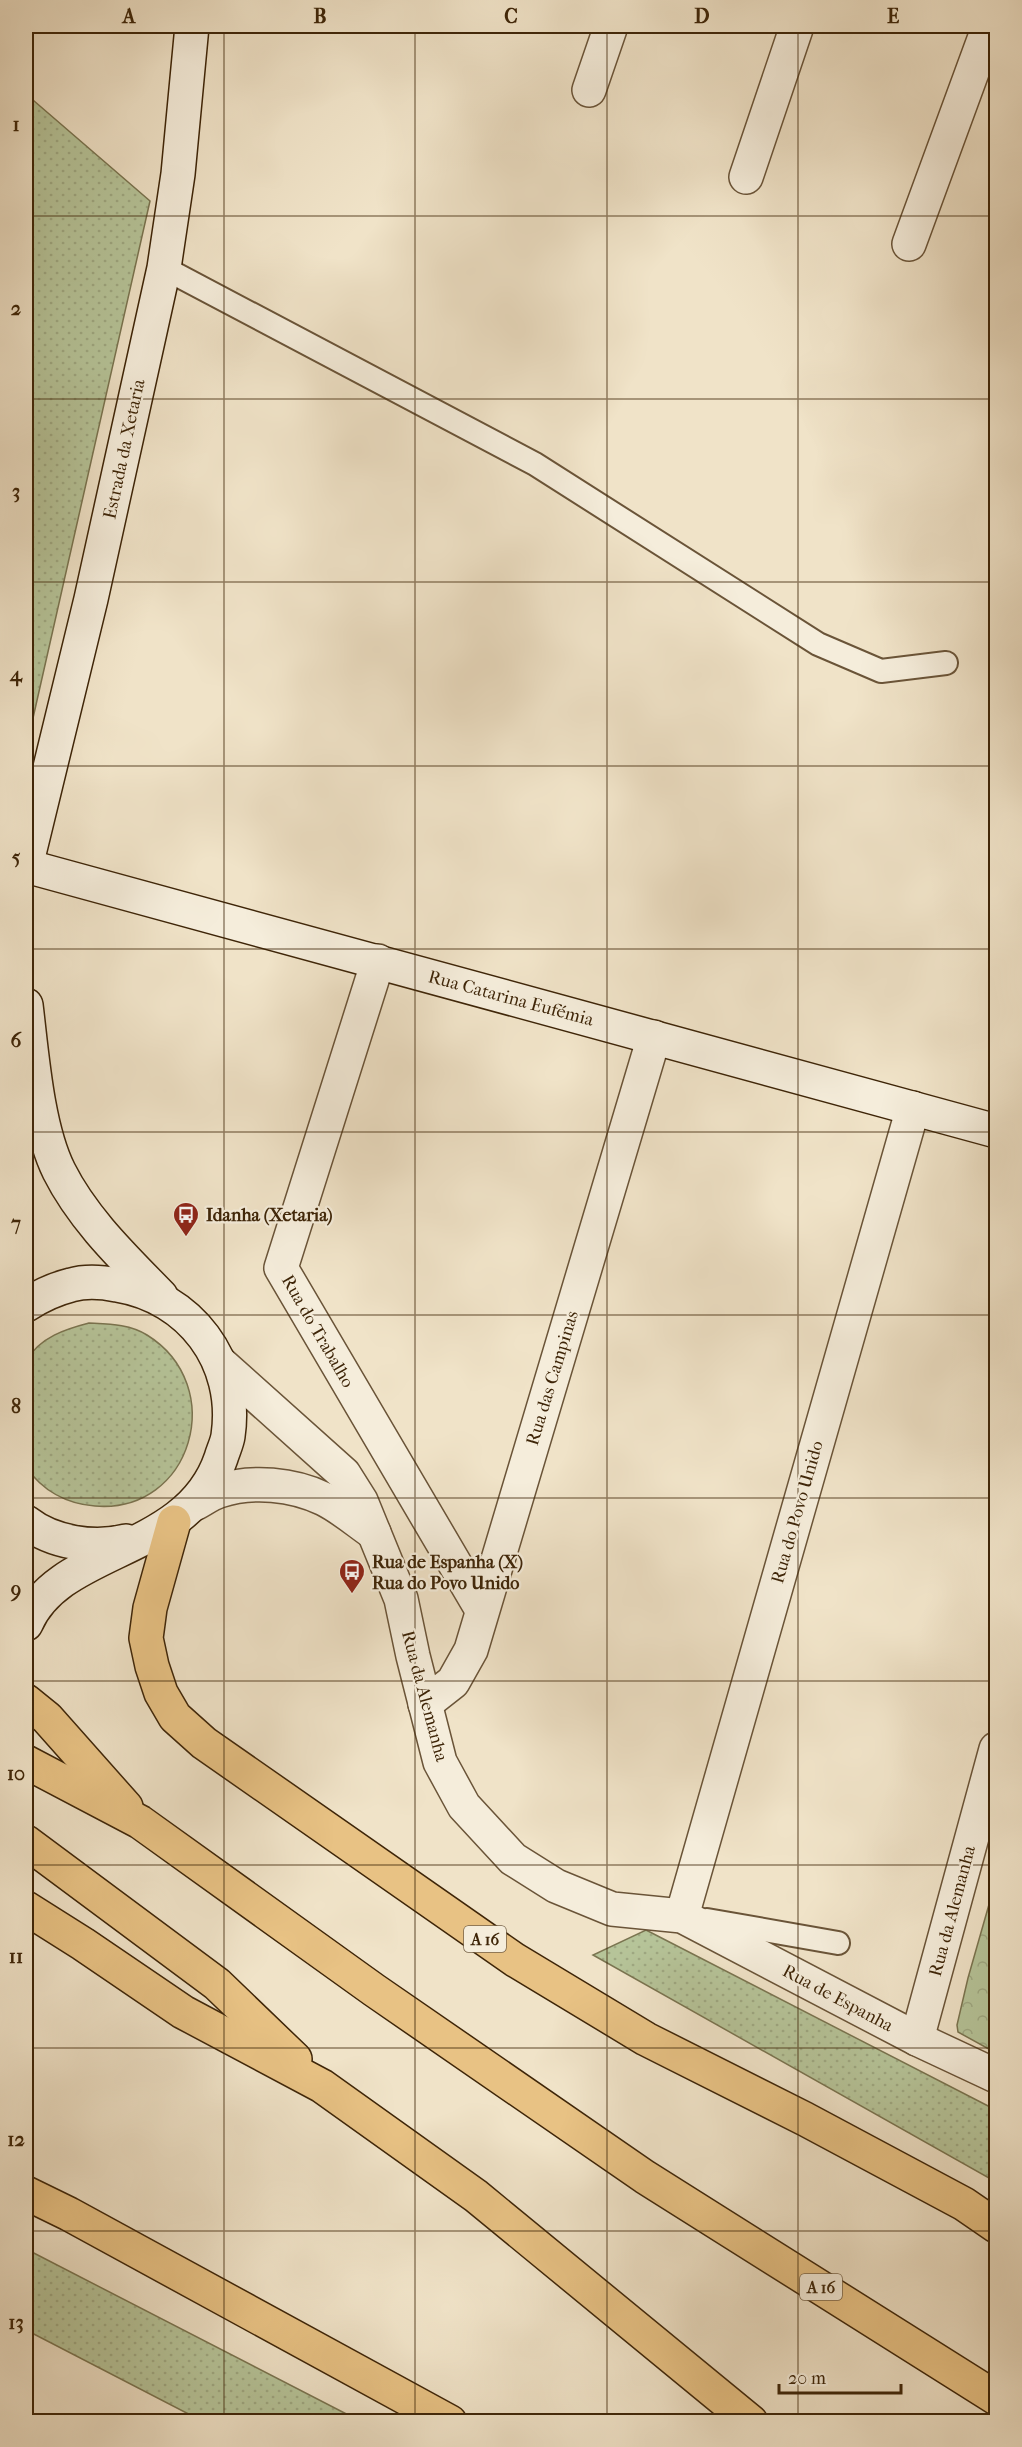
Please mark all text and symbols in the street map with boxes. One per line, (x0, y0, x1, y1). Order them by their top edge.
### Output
text: A (121, 5, 137, 28)
text: B (313, 5, 327, 28)
text: C (504, 5, 518, 28)
text: D (694, 5, 710, 28)
text: E (887, 5, 899, 28)
text: 1 (12, 113, 20, 136)
text: 2 (11, 297, 21, 320)
street label: Estrada da Xetaria (99, 377, 150, 521)
text: 3 (12, 480, 20, 503)
text: 4 (9, 663, 23, 687)
text: 5 (12, 846, 21, 869)
street label: Rua Catarina Eufémia (426, 966, 596, 1031)
text: 6 (11, 1029, 23, 1052)
bus stop icon: Idanha (Xetaria) (171, 1200, 201, 1238)
place label: Idanha (Xetaria) (206, 1205, 332, 1226)
text: 7 (10, 1212, 21, 1235)
street label: Rua do Trabalho (277, 1271, 358, 1391)
street label: Rua das Campinas (522, 1308, 583, 1448)
text: 8 (11, 1395, 21, 1418)
street label: Rua do Povo Unido (767, 1438, 828, 1586)
place label: Rua de Espanha (X) Rua do Povo Unido (372, 1552, 523, 1594)
bus stop icon: Rua de Espanha (X) Rua do Povo Unido (337, 1557, 367, 1595)
text: 9 (10, 1579, 21, 1602)
street label: Rua da Alemanha (397, 1628, 452, 1765)
text: 10 (7, 1762, 25, 1785)
street label: Rua da Alemanha (925, 1843, 980, 1979)
road number: A 16 (464, 1926, 506, 1952)
text: 11 (9, 1945, 23, 1968)
street label: Rua de Espanha (779, 1960, 897, 2037)
text: 12 (7, 2128, 25, 2151)
road number: A 16 (800, 2274, 842, 2300)
text: 13 (8, 2311, 24, 2334)
scale bar (779, 2357, 900, 2395)
text: 20 m (788, 2368, 826, 2389)

